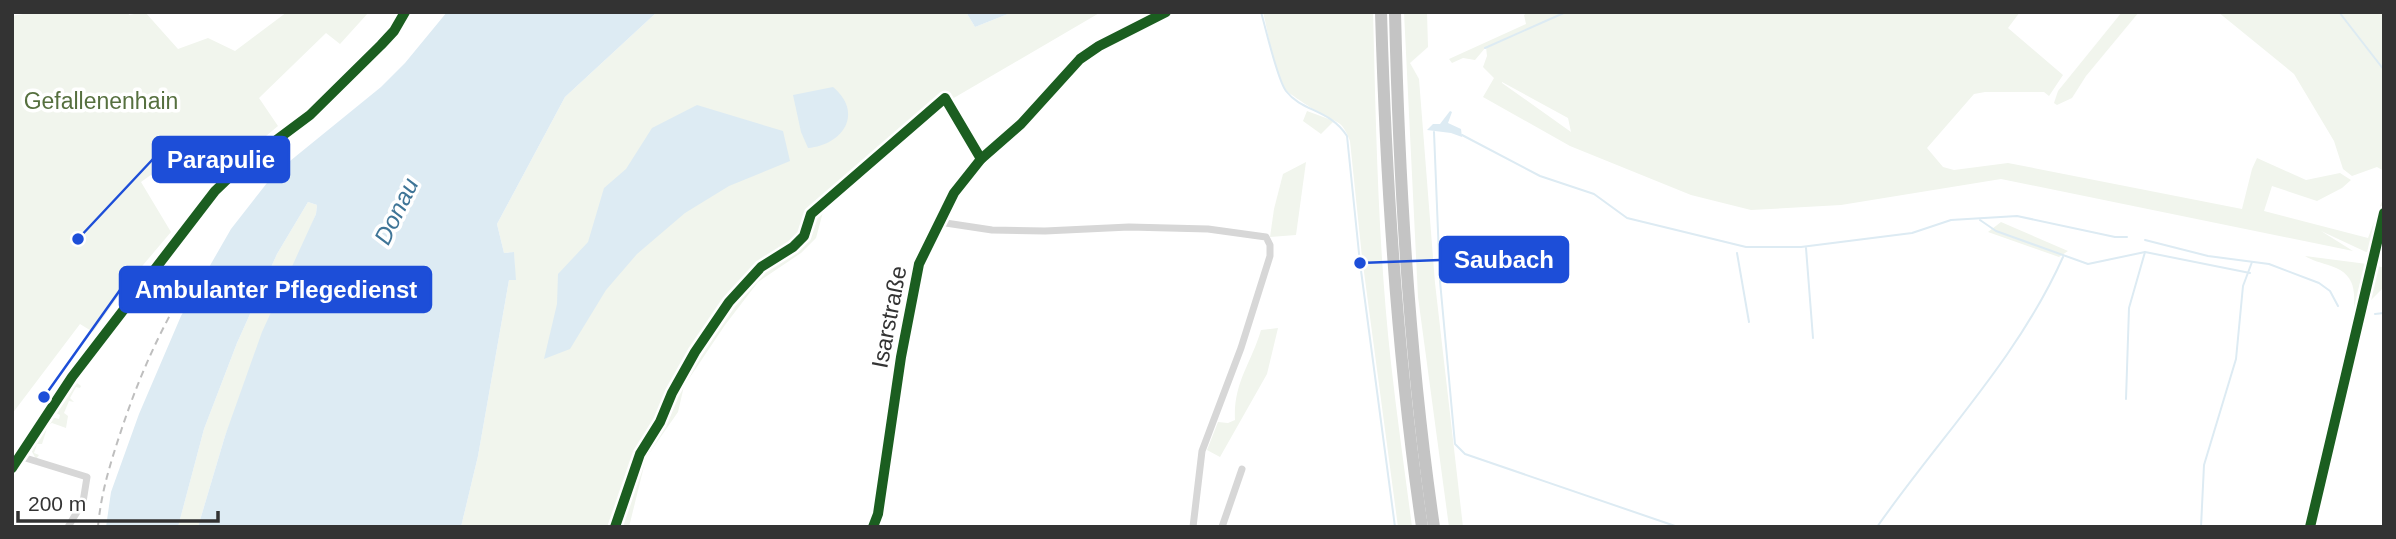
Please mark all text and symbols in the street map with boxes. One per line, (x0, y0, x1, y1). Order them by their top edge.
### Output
park label: Gefallenenhain (24, 88, 178, 114)
callout: Parapulie (153, 137, 289, 182)
text: Parapulie (167, 146, 275, 173)
water label: Donau (368, 173, 424, 249)
callout: Saubach (1440, 237, 1568, 282)
text: Saubach (1454, 246, 1554, 273)
street label: Isarstraße (866, 264, 912, 370)
callout: Ambulanter Pflegedienst (120, 267, 431, 312)
text: Ambulanter Pflegedienst (135, 276, 417, 303)
scale bar (18, 480, 217, 524)
text: 200 m (28, 492, 86, 515)

